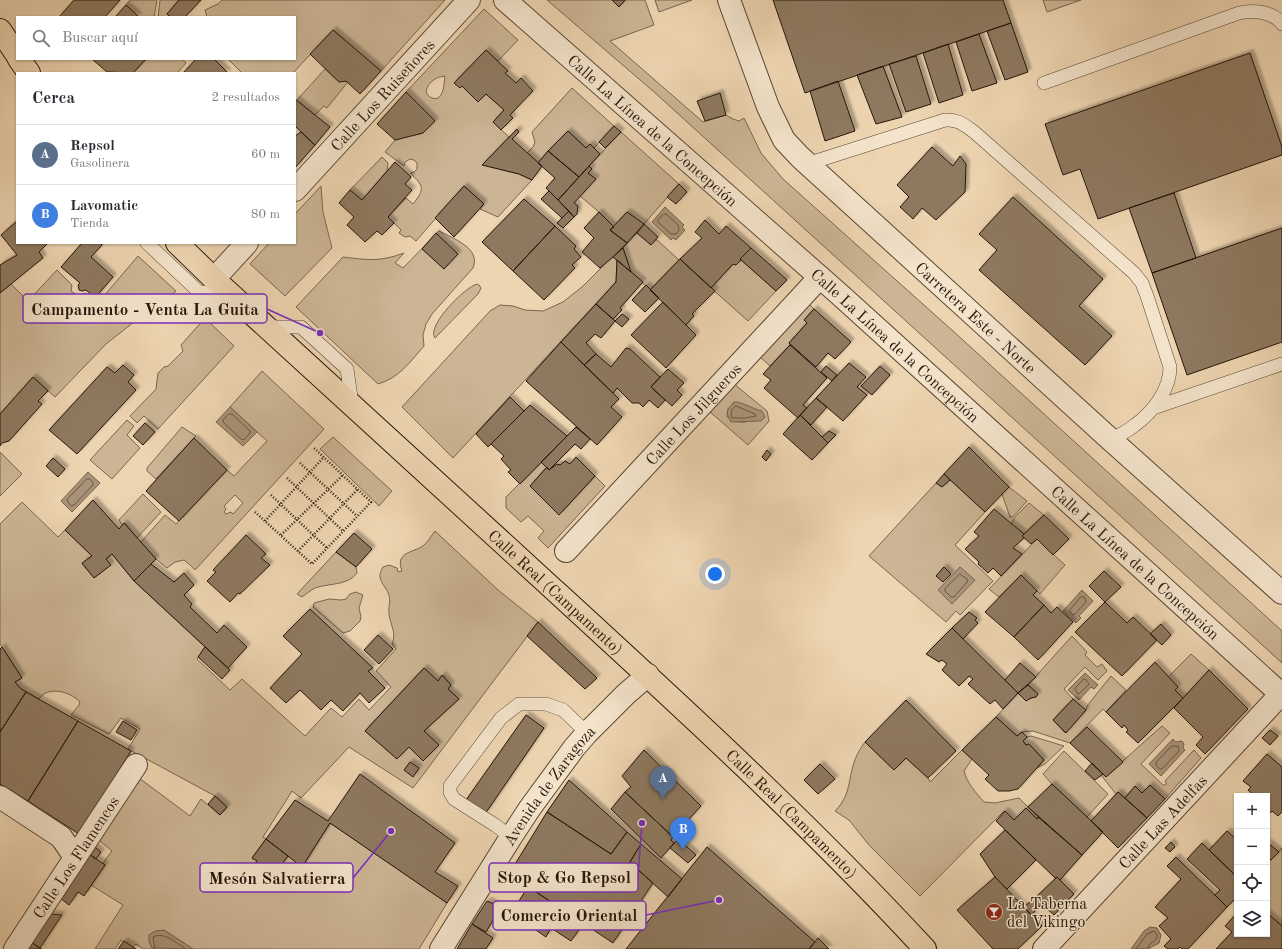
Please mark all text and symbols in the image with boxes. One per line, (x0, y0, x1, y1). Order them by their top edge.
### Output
search box (16, 16, 296, 60)
icon: search (30, 27, 52, 49)
text: Buscar aquí (62, 31, 138, 46)
street label: Calle Los Ruiseñores (329, 37, 439, 155)
street label: Calle La Línea de la Concepción (564, 53, 740, 211)
text: Cerca (32, 90, 75, 107)
text: 2 resultados (212, 91, 280, 104)
text: Repsol (70, 139, 115, 154)
text: A (40, 148, 50, 161)
text: 60 m (251, 148, 280, 161)
text: Gasolinera (70, 157, 130, 170)
text: Lavomatic (70, 199, 138, 214)
text: B (40, 208, 50, 221)
text: 80 m (251, 208, 280, 221)
text: Tienda (70, 217, 109, 230)
street label: Carretera Este - Norte (911, 260, 1038, 377)
street label: Calle La Línea de la Concepción (807, 267, 981, 427)
callout: Campamento - Venta La Guita (23, 294, 267, 323)
text: Campamento - Venta La Guita (31, 302, 259, 319)
street label: Calle Los Jilgueros (644, 361, 746, 469)
street label: Calle La Línea de la Concepción (1047, 484, 1222, 644)
street label: Calle Real (Campamento) (484, 528, 626, 659)
your location (705, 564, 725, 584)
street label: Avenida de Zaragoza (501, 724, 599, 849)
street label: Calle Real (Campamento) (722, 748, 860, 882)
pin: A (650, 766, 676, 799)
street label: Calle Las Adelfas (1117, 773, 1211, 873)
map controls (1234, 793, 1270, 937)
button: + (1234, 793, 1270, 829)
street label: Calle Los Flamencos (31, 794, 123, 922)
pin: B (670, 817, 696, 850)
button: − (1234, 829, 1270, 865)
callout: Mesón Salvatierra (200, 863, 353, 892)
callout: Stop & Go Repsol (489, 863, 638, 892)
button: locate (1234, 865, 1270, 901)
text: Stop & Go Repsol (497, 870, 631, 887)
text: Mesón Salvatierra (208, 871, 346, 888)
place label: La Taberna del Vikingo (1007, 897, 1087, 931)
callout: Comercio Oriental (493, 901, 646, 930)
button: layers (1234, 901, 1270, 937)
bar icon: La Taberna del Vikingo (984, 902, 1004, 922)
text: Comercio Oriental (500, 908, 638, 925)

